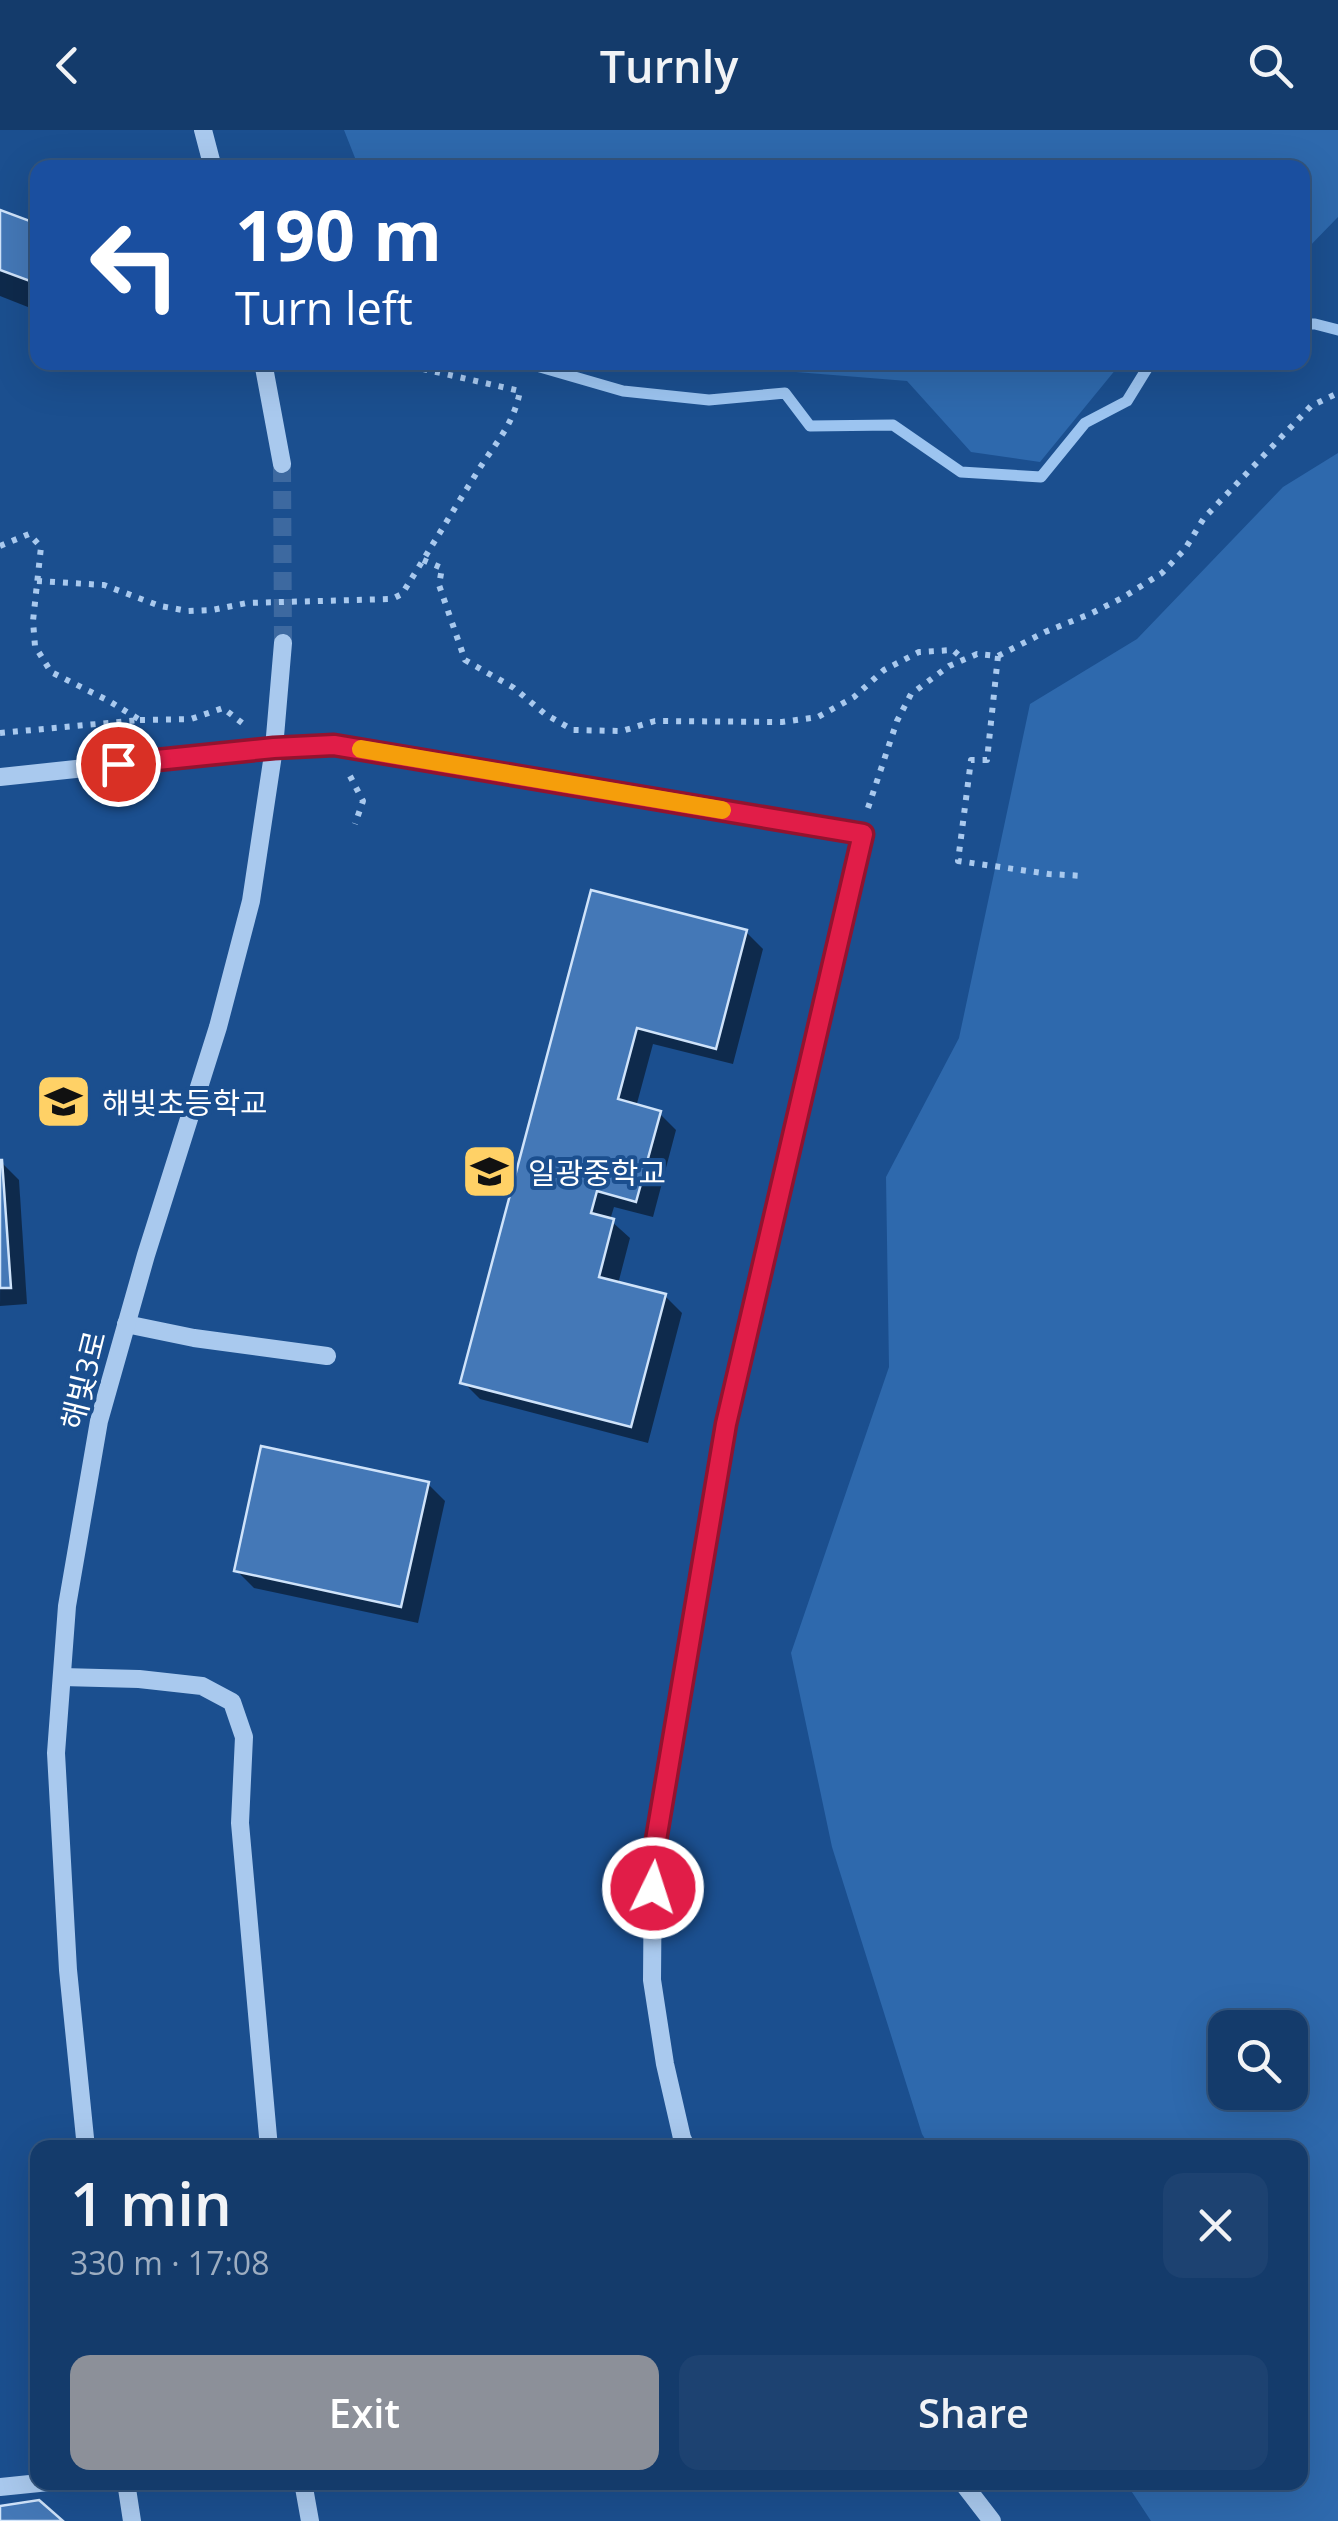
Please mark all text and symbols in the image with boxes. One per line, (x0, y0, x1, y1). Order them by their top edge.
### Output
text: Turnly (600, 35, 738, 96)
icon: back (40, 38, 95, 93)
icon: search (1243, 38, 1298, 93)
text: 190 m (235, 186, 442, 282)
icon: left (70, 200, 200, 330)
text: Turn left (235, 277, 413, 338)
pin (76, 722, 161, 807)
icon: arrive (91, 737, 146, 792)
school or university icon: 해빛초등학교 (33, 1072, 93, 1132)
place label: 해빛초등학교 (102, 1082, 268, 1123)
school or university icon: 일광중학교 (459, 1142, 519, 1202)
place label: 일광중학교 (528, 1152, 666, 1193)
street label: 해빛3로 (51, 1327, 115, 1433)
position arrow (601, 1836, 705, 1940)
map controls (1208, 2010, 1308, 2110)
button: search (1208, 2010, 1308, 2110)
text: 1 min (70, 2162, 232, 2244)
button: close (1163, 2173, 1268, 2278)
text: 330 m · 17:08 (70, 2241, 269, 2284)
button: Exit (70, 2355, 659, 2470)
button: Share (679, 2355, 1268, 2470)

